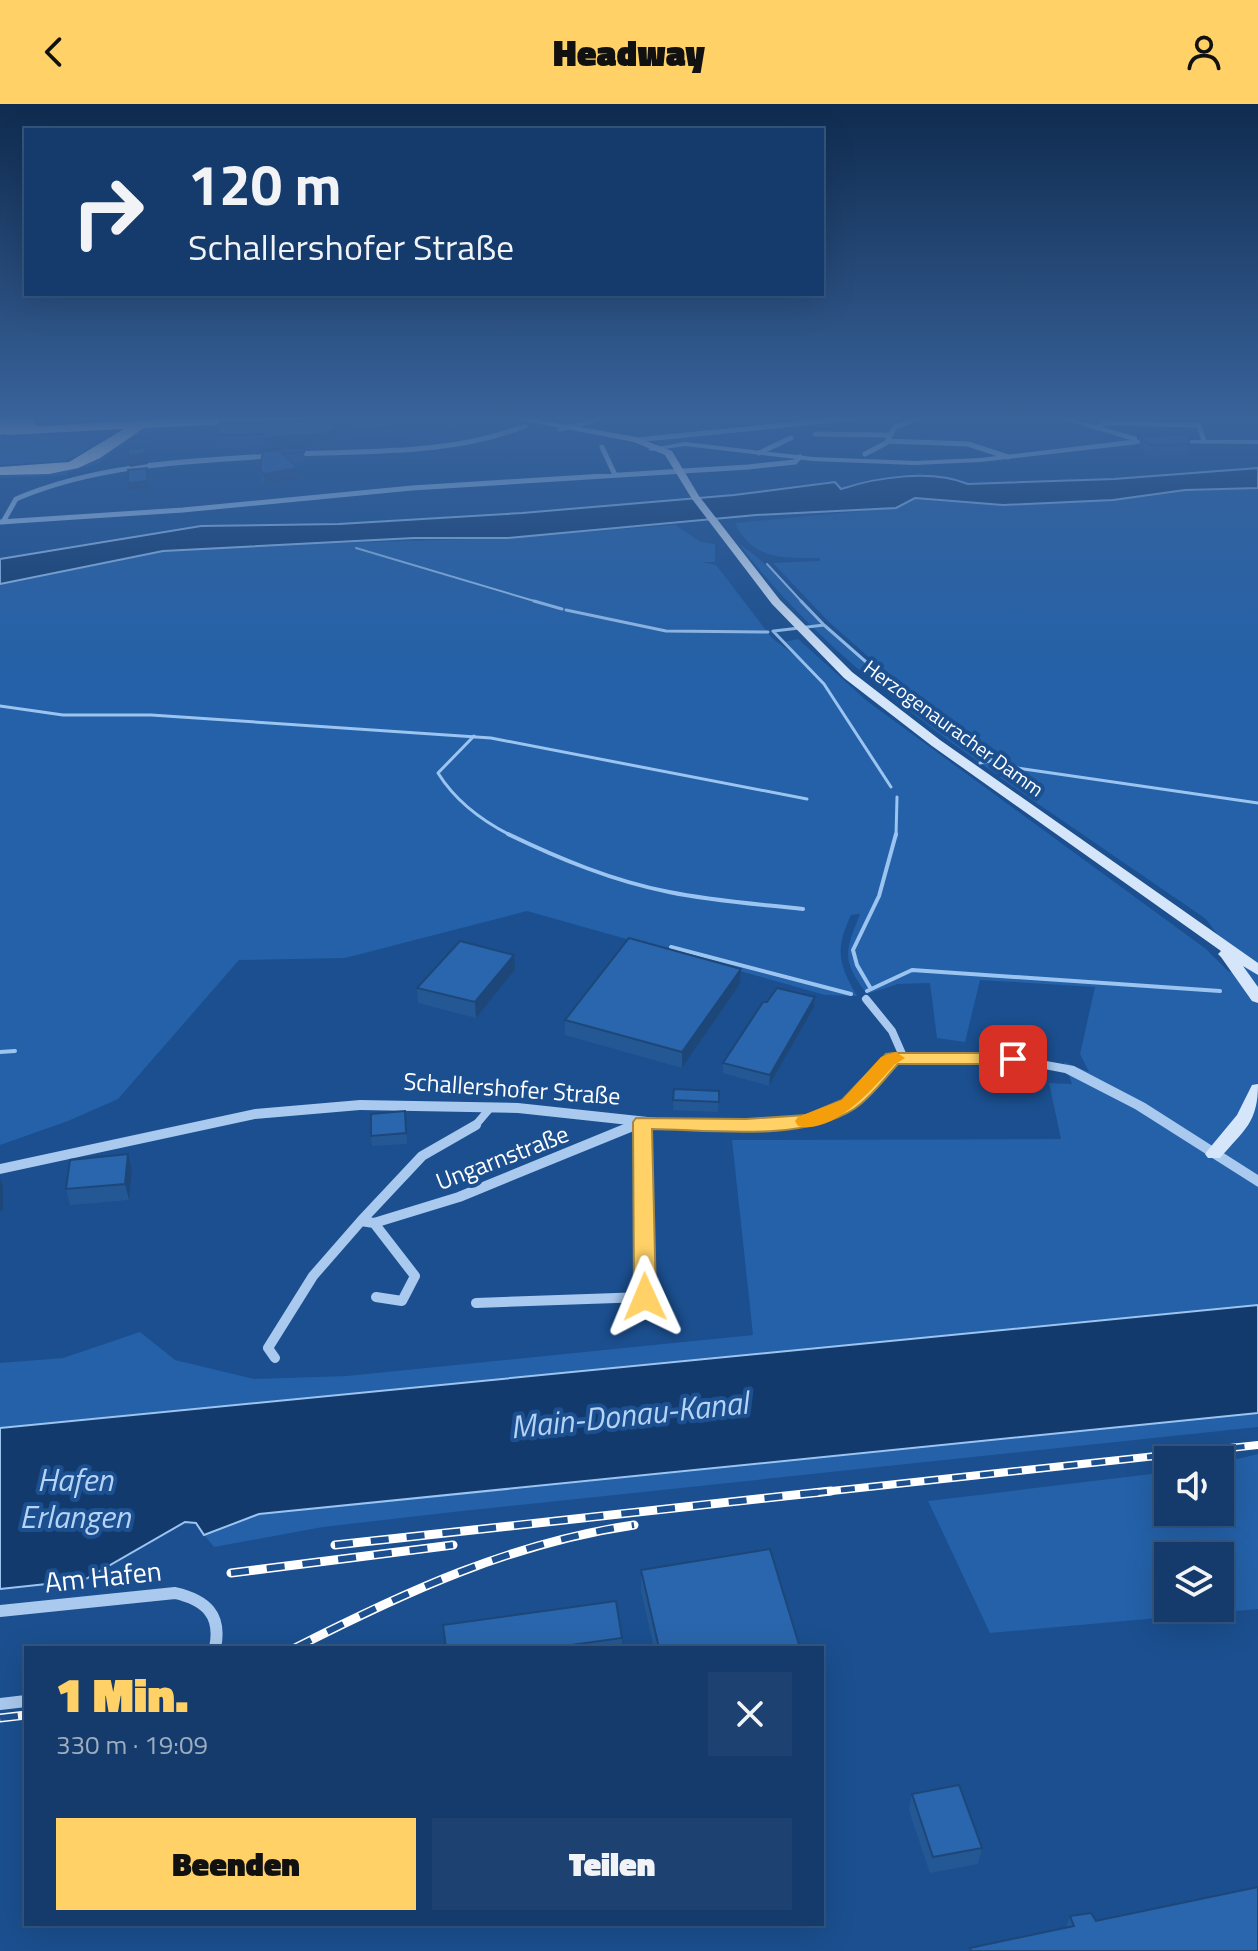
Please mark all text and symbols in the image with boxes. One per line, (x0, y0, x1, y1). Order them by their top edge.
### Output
text: Headway (553, 25, 705, 80)
icon: back (32, 30, 76, 74)
icon: person (1182, 30, 1226, 74)
text: 120 m (188, 142, 341, 227)
icon: right (56, 160, 160, 264)
text: Schallershofer Straße (188, 219, 514, 274)
street label: Herzogenauracher Damm (858, 652, 1050, 804)
pin (979, 1025, 1047, 1093)
icon: arrive (991, 1037, 1035, 1081)
street label: Schallershofer Straße (402, 1062, 622, 1114)
street label: Ungarnstraße (430, 1115, 574, 1199)
position arrow (603, 1255, 687, 1339)
water label: Main-Donau-Kanal (508, 1377, 753, 1450)
map controls (1154, 1446, 1234, 1622)
button: sound (1154, 1446, 1234, 1526)
water label: Hafen Erlangen (20, 1455, 131, 1540)
button: layers (1154, 1542, 1234, 1622)
street label: Am Hafen (42, 1548, 164, 1604)
text: 1 Min. (56, 1658, 188, 1731)
button: close (708, 1672, 792, 1756)
text: 330 m · 19:09 (56, 1725, 208, 1764)
button: Beenden (56, 1818, 416, 1910)
button: Teilen (432, 1818, 792, 1910)

